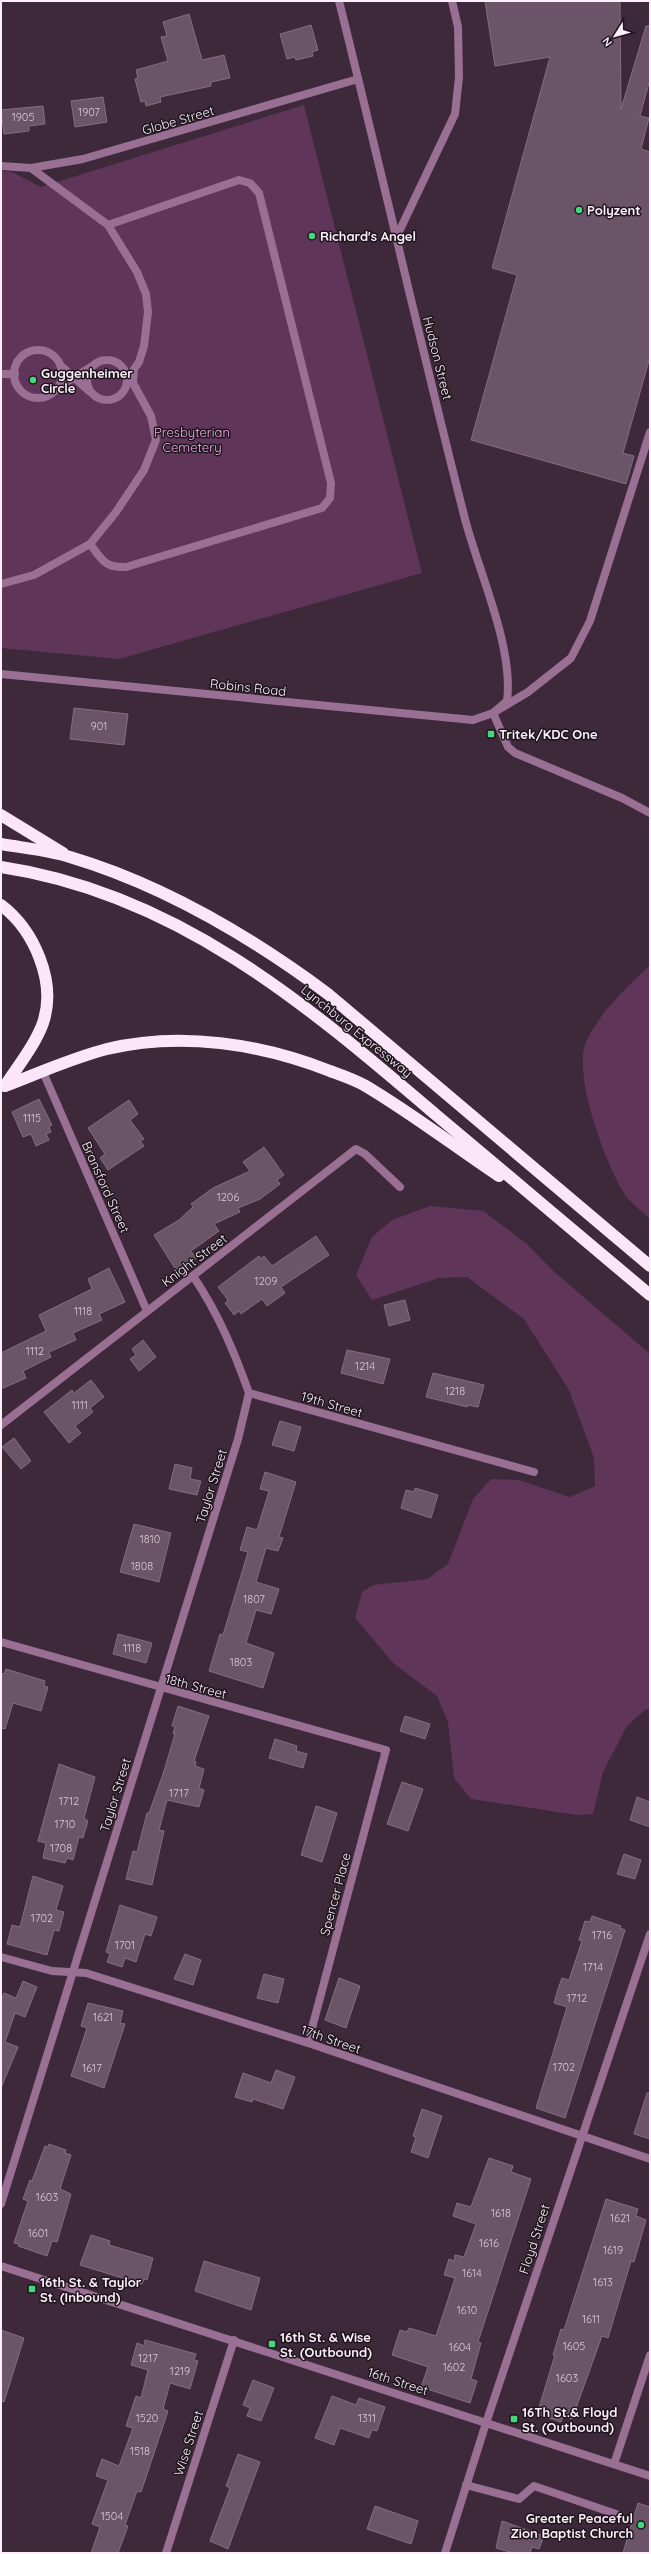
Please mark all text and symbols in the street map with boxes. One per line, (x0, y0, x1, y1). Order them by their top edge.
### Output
north arrow (595, 16, 635, 56)
text: N (599, 35, 615, 49)
street label: Globe Street (140, 102, 216, 138)
house number: 1907 (78, 105, 100, 119)
house number: 1905 (12, 110, 34, 124)
place label: Polyzent (587, 202, 641, 218)
marker: Polyzent (574, 205, 584, 215)
place label: Richard's Angel (320, 228, 416, 244)
marker: Richard's Angel (307, 231, 317, 241)
street label: Hudson Street (420, 315, 456, 401)
place label: Guggenheimer Circle (41, 365, 133, 396)
marker: Guggenheimer Circle (28, 375, 38, 385)
park label: Presbyterian Cemetery (154, 424, 230, 455)
street label: Robins Road (209, 675, 287, 699)
house number: 901 (91, 719, 107, 733)
place label: Tritek/KDC One (499, 726, 598, 742)
marker: Tritek/KDC One (486, 729, 496, 739)
street label: Lynchburg Expressway (298, 981, 416, 1081)
house number: 1115 (23, 1111, 41, 1125)
street label: Bransford Street (79, 1139, 133, 1235)
house number: 1206 (217, 1190, 239, 1204)
street label: Knight Street (158, 1230, 230, 1290)
house number: 1209 (255, 1274, 277, 1288)
house number: 1118 (74, 1304, 92, 1318)
house number: 1112 (26, 1344, 44, 1358)
house number: 1214 (355, 1359, 375, 1373)
house number: 1218 (445, 1384, 465, 1398)
street label: 19th Street (300, 1388, 364, 1420)
house number: 1111 (72, 1398, 88, 1412)
street label: Taylor Street (192, 1447, 230, 1525)
house number: 1810 (140, 1532, 160, 1546)
house number: 1808 (131, 1559, 153, 1573)
house number: 1807 (243, 1592, 265, 1606)
house number: 1118 (123, 1641, 141, 1655)
house number: 1803 (230, 1655, 252, 1669)
street label: 18th Street (164, 1670, 228, 1702)
street label: Taylor Street (96, 1756, 134, 1834)
house number: 1717 (169, 1786, 189, 1800)
house number: 1712 (59, 1794, 79, 1808)
house number: 1710 (55, 1817, 75, 1831)
house number: 1708 (50, 1841, 72, 1855)
street label: Spencer Place (316, 1851, 354, 1937)
house number: 1702 (31, 1911, 53, 1925)
house number: 1716 (592, 1928, 612, 1942)
house number: 1701 (115, 1938, 135, 1952)
house number: 1714 (583, 1960, 603, 1974)
house number: 1712 (567, 1991, 587, 2005)
house number: 1621 (93, 2010, 113, 2024)
street label: 17th Street (299, 2021, 363, 2057)
house number: 1702 (553, 2060, 575, 2074)
house number: 1617 (82, 2061, 102, 2075)
house number: 1603 (36, 2190, 58, 2204)
street label: Floyd Street (515, 2202, 553, 2276)
house number: 1618 (491, 2206, 511, 2220)
house number: 1621 (610, 2211, 630, 2225)
house number: 1601 (28, 2226, 48, 2240)
house number: 1616 (479, 2236, 499, 2250)
house number: 1619 (603, 2243, 623, 2257)
house number: 1614 (462, 2266, 482, 2280)
place label: 16th St. & Taylor St. (Inbound) (40, 2274, 142, 2305)
house number: 1613 (593, 2275, 613, 2289)
marker: 16th St. & Taylor St. (Inbound) (27, 2284, 37, 2294)
house number: 1610 (457, 2303, 477, 2317)
house number: 1611 (582, 2312, 600, 2326)
place label: 16th St. & Wise St. (Outbound) (280, 2329, 372, 2360)
marker: 16th St. & Wise St. (Outbound) (267, 2339, 277, 2349)
house number: 1605 (563, 2339, 585, 2353)
house number: 1604 (449, 2340, 471, 2354)
house number: 1217 (138, 2351, 158, 2365)
house number: 1602 (443, 2360, 465, 2374)
house number: 1219 (170, 2364, 190, 2378)
street label: 16th Street (366, 2364, 430, 2398)
house number: 1603 (556, 2371, 578, 2385)
place label: 16Th St.& Floyd St. (Outbound) (522, 2404, 617, 2435)
street label: Wise Street (170, 2408, 206, 2478)
house number: 1520 (136, 2411, 158, 2425)
house number: 1311 (358, 2411, 376, 2425)
marker: 16Th St.& Floyd St. (Outbound) (509, 2414, 519, 2424)
house number: 1518 (130, 2444, 150, 2458)
house number: 1504 (101, 2509, 123, 2523)
place label: Greater Peaceful Zion Baptist Church (510, 2510, 633, 2541)
marker: Greater Peaceful Zion Baptist Church (636, 2520, 646, 2530)

